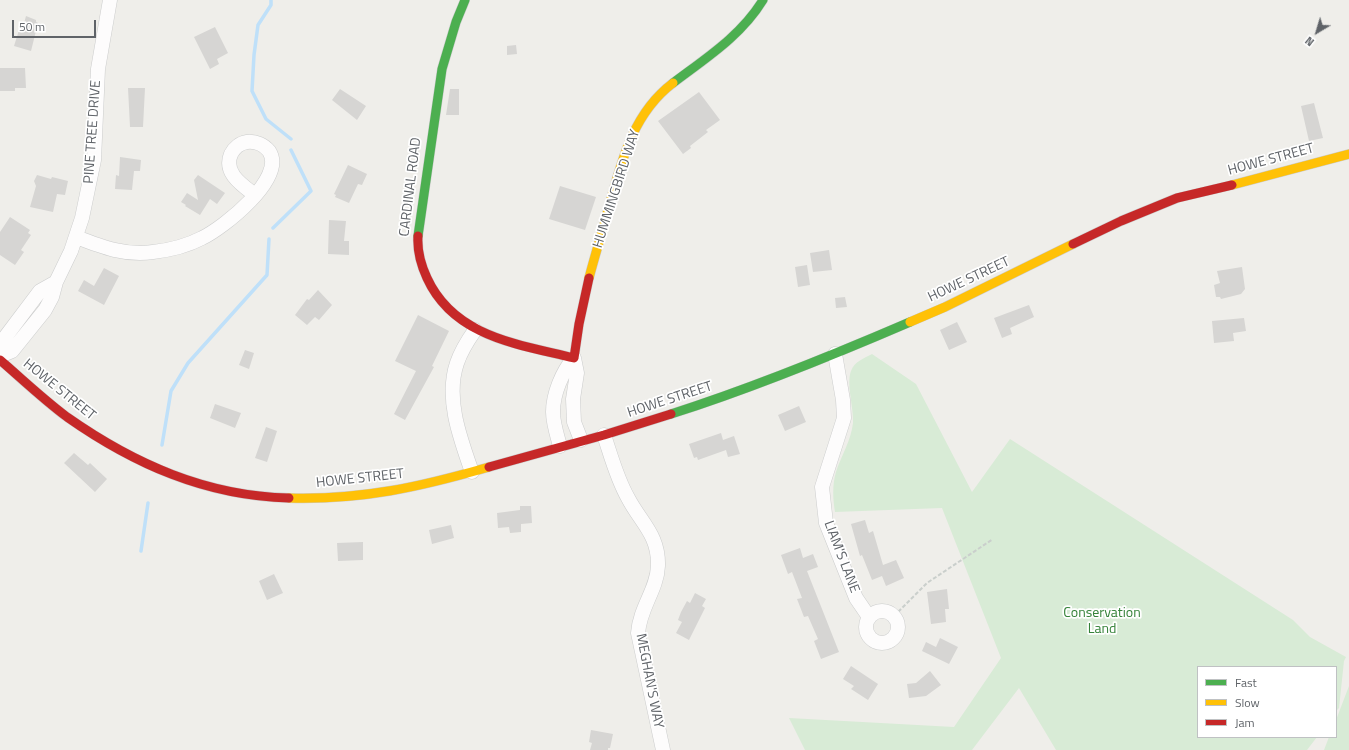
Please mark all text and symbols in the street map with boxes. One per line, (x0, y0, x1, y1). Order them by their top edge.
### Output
scale bar (14, 12, 98, 38)
north arrow (1297, 12, 1337, 52)
text: 50 m (19, 17, 45, 36)
text: N (1302, 33, 1318, 50)
street label: PINE TREE DRIVE (81, 80, 105, 184)
street label: HUMMINGBIRD WAY (590, 128, 644, 250)
street label: CARDINAL ROAD (397, 136, 425, 238)
street label: HOWE STREET (1226, 140, 1316, 180)
street label: HOWE STREET (925, 254, 1013, 306)
street label: HOWE STREET (19, 356, 99, 424)
street label: HOWE STREET (625, 378, 715, 422)
street label: HOWE STREET (315, 466, 405, 492)
street label: LIAM'S LANE (820, 518, 862, 596)
park label: Conservation Land (1063, 606, 1141, 638)
street label: MEGHAN'S WAY (632, 632, 666, 730)
legend (1197, 666, 1337, 738)
text: Fast (1235, 673, 1257, 692)
text: Slow (1235, 693, 1260, 712)
text: Jam (1235, 713, 1255, 732)

